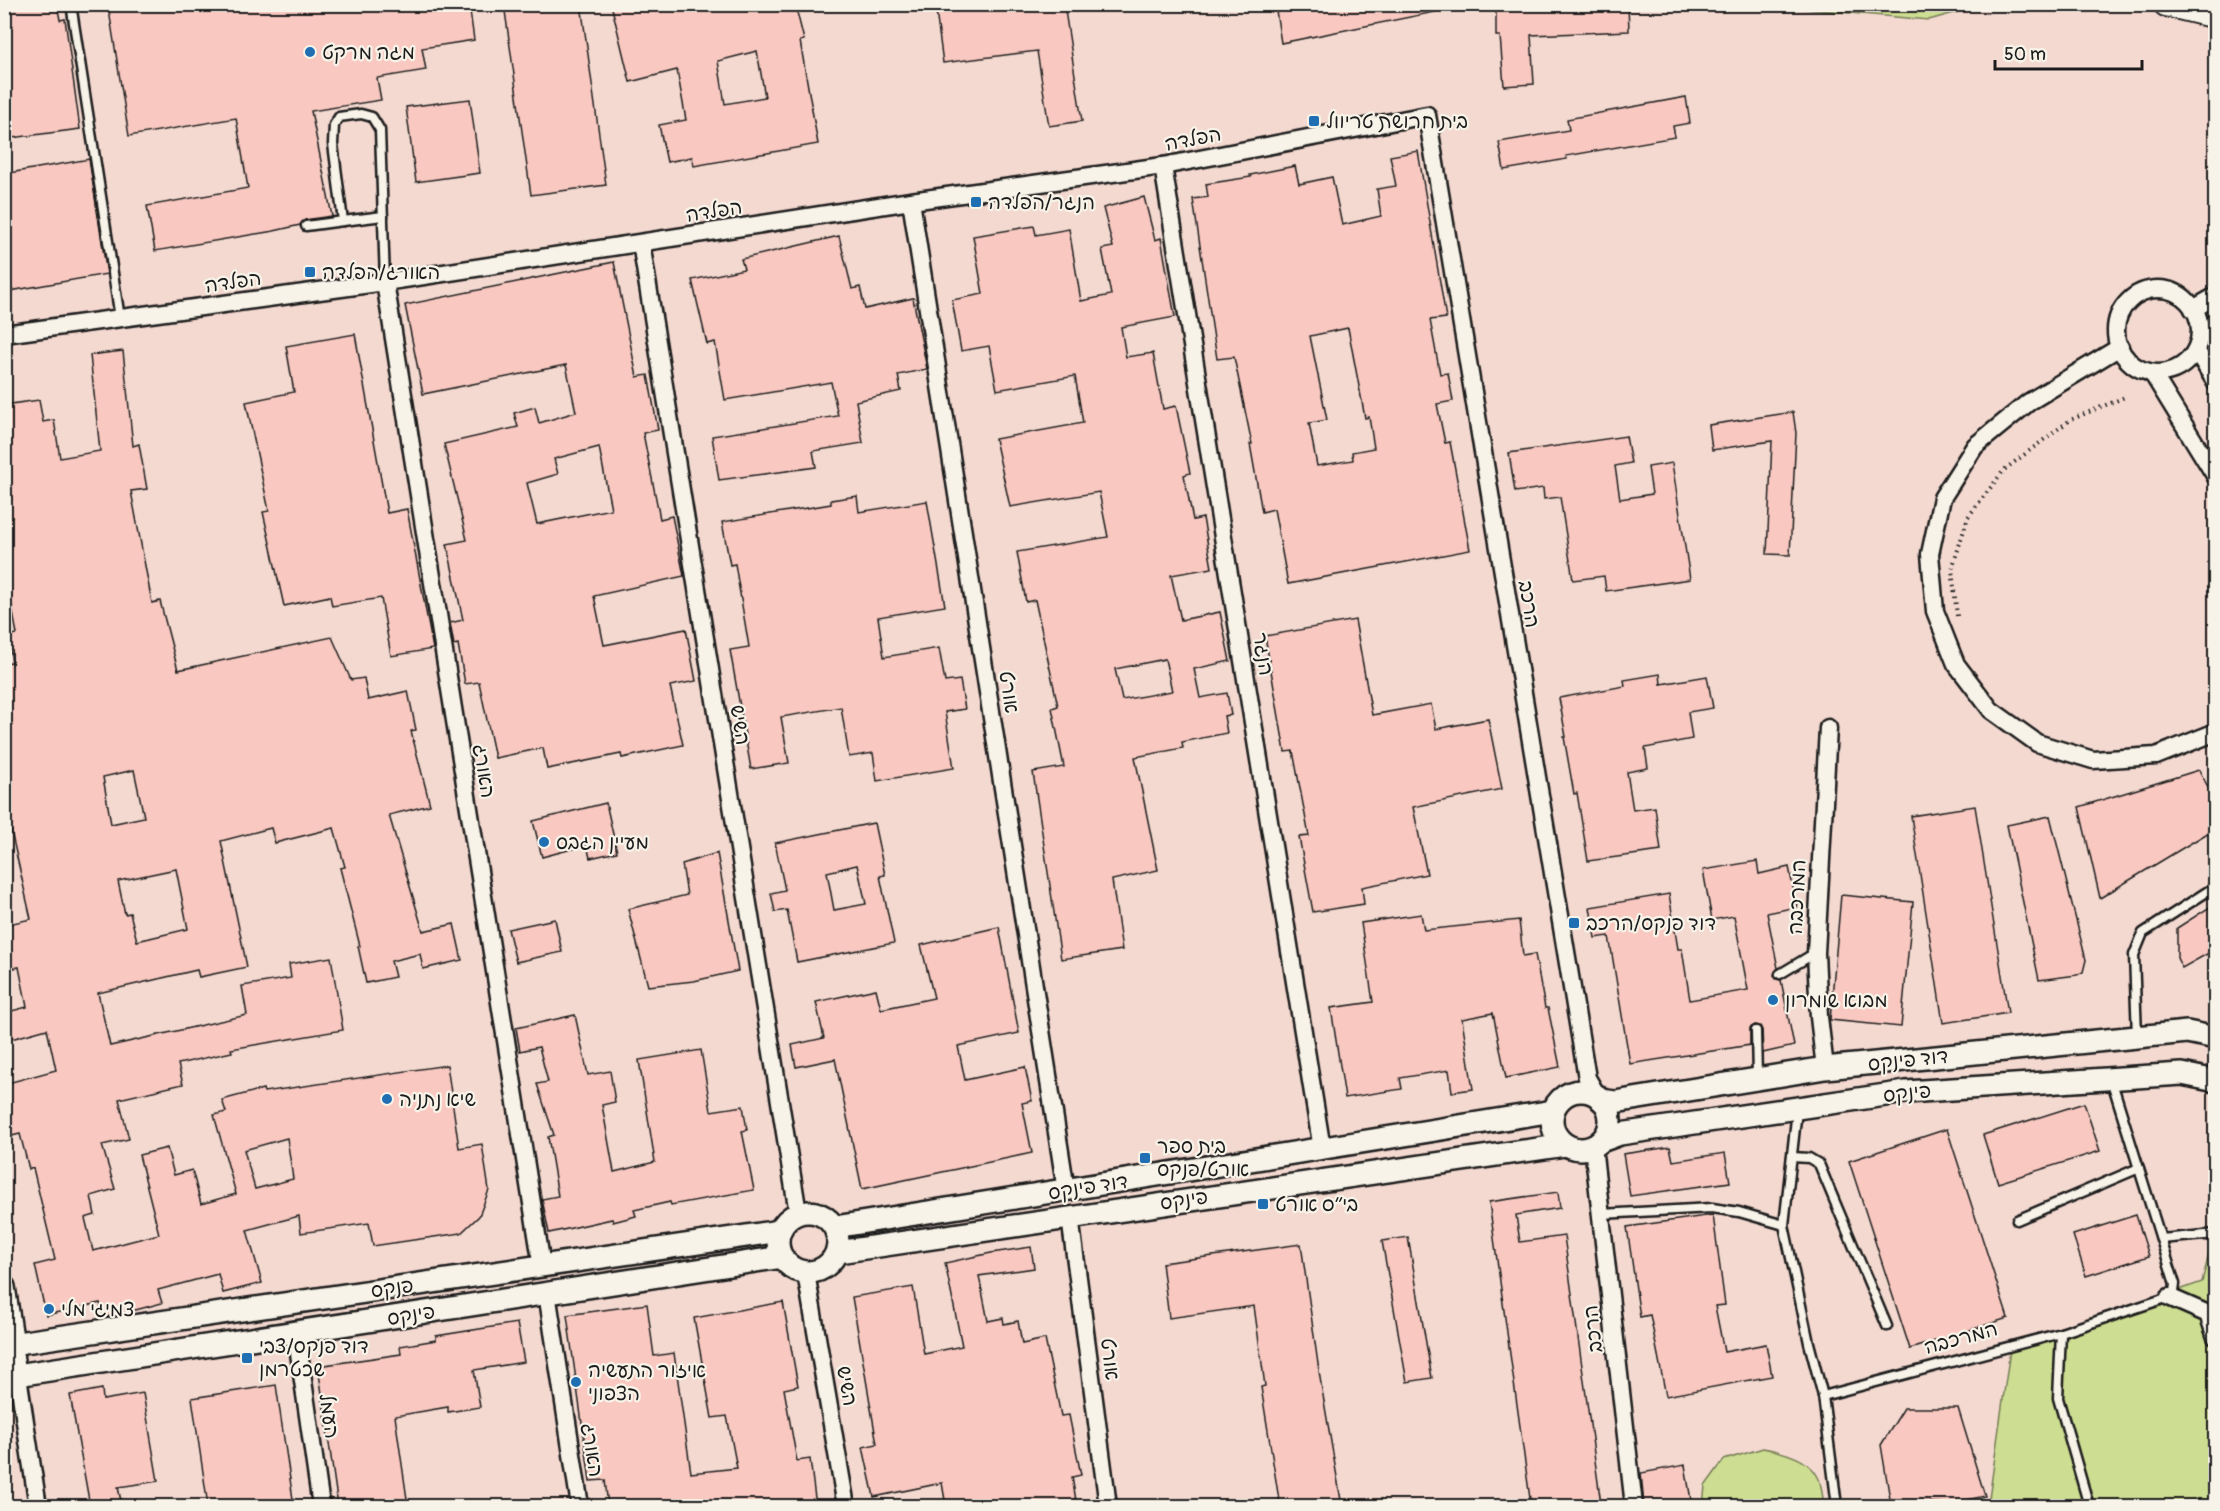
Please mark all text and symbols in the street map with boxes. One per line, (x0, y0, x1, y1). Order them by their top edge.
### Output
scale bar (1995, 33, 2142, 71)
place label: מגה מרקט (322, 40, 415, 65)
text: 50 m (2004, 43, 2046, 66)
marker: מגה מרקט (303, 45, 317, 59)
place label: בית חרושת טריוול (1326, 109, 1468, 134)
marker: בית חרושת טריוול (1307, 114, 1321, 128)
street label: הפלדה (1163, 121, 1223, 157)
place label: הנגר/הפלדה (988, 190, 1095, 215)
street label: הפלדה (684, 194, 744, 228)
marker: הנגר/הפלדה (969, 195, 983, 209)
place label: האורג/הפלדה (322, 260, 440, 285)
marker: האורג/הפלדה (303, 265, 317, 279)
street label: הפלדה (203, 266, 263, 298)
street label: הרכב (1513, 578, 1545, 630)
street label: הנגר (1247, 631, 1279, 677)
street label: אורט (993, 669, 1025, 715)
street label: השיש (725, 703, 755, 747)
street label: האורג (467, 742, 501, 800)
place label: מעיין הגבס (556, 830, 649, 855)
marker: מעיין הגבס (537, 835, 551, 849)
street label: המרכבה (1783, 859, 1811, 935)
place label: דוד פנקס/הרכב (1586, 911, 1716, 936)
marker: דוד פנקס/הרכב (1567, 916, 1581, 930)
place label: מבוא שומרון (1785, 988, 1888, 1013)
marker: מבוא שומרון (1766, 993, 1780, 1007)
street label: דוד פינקס (1867, 1043, 1949, 1077)
street label: פינקס (1882, 1078, 1932, 1108)
place label: שיא נתניה (399, 1087, 476, 1112)
marker: שיא נתניה (380, 1092, 394, 1106)
place label: בית ספר אורט/פנקס (1157, 1134, 1249, 1182)
marker: בית ספר אורט/פנקס (1138, 1151, 1152, 1165)
street label: דוד פינקס (1046, 1168, 1130, 1206)
street label: פינקס (1158, 1184, 1210, 1216)
place label: בי״ס אורט (1275, 1192, 1358, 1217)
marker: בי״ס אורט (1256, 1197, 1270, 1211)
street label: פנקס (369, 1273, 415, 1303)
place label: צמיגי מלי (61, 1297, 134, 1322)
street label: פינקס (385, 1299, 437, 1331)
marker: צמיגי מלי (42, 1302, 56, 1316)
street label: הרכב (1578, 1304, 1608, 1354)
street label: המרכבה (1921, 1316, 2001, 1360)
place label: דוד פנקס/צבי שכטרמן (259, 1334, 369, 1382)
street label: אורט (1095, 1336, 1125, 1382)
marker: דוד פנקס/צבי שכטרמן (240, 1351, 254, 1365)
place label: איזור התעשיה הצפוני (588, 1358, 706, 1406)
street label: השיש (831, 1364, 863, 1408)
marker: איזור התעשיה הצפוני (569, 1375, 583, 1389)
street label: העמל (313, 1392, 345, 1440)
street label: האורג (575, 1421, 609, 1479)

